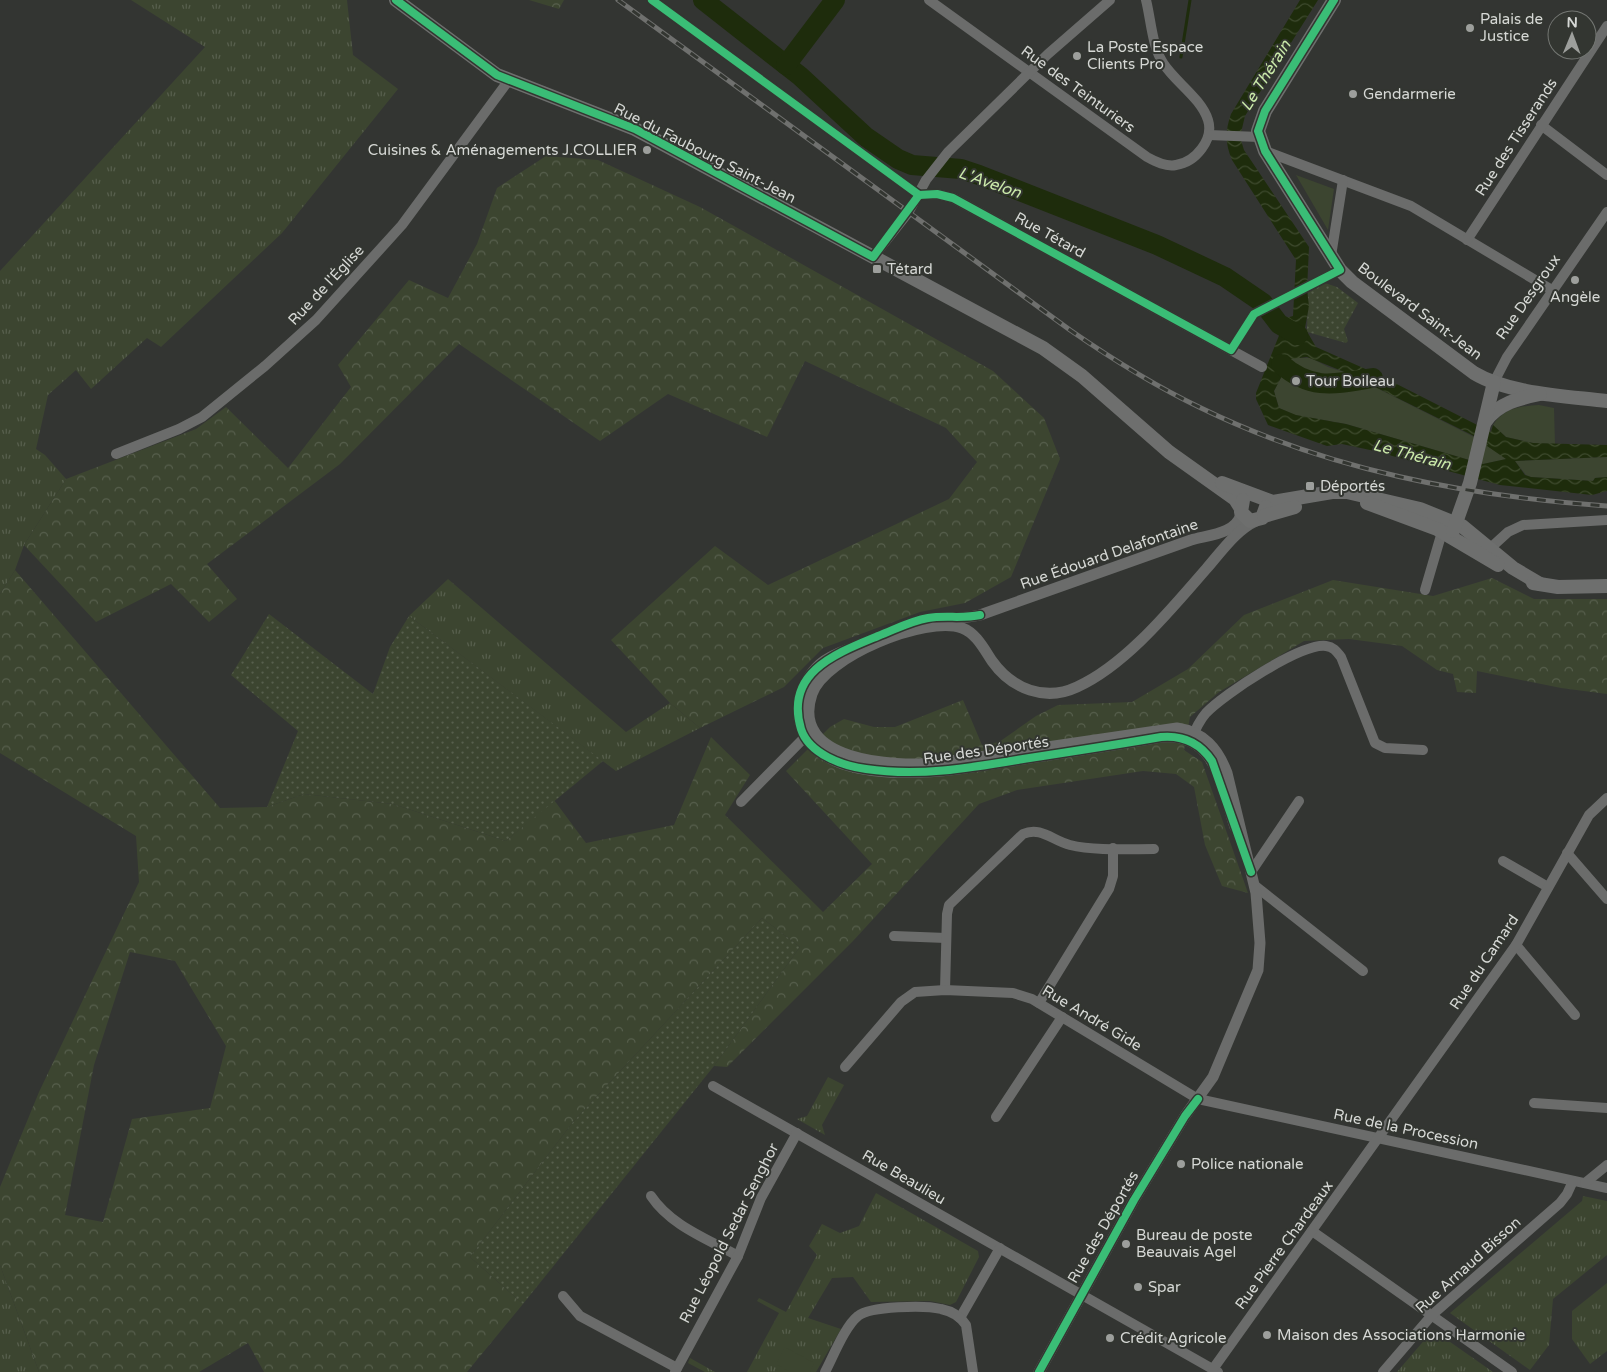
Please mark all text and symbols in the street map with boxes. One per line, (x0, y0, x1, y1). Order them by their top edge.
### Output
place label: Palais de Justice (1480, 10, 1543, 45)
north arrow (1547, 10, 1597, 60)
text: N (1566, 14, 1578, 31)
marker: Palais de Justice (1464, 22, 1476, 34)
water label: Le Thérain (1236, 35, 1296, 115)
place label: La Poste Espace Clients Pro (1087, 38, 1203, 73)
street label: Rue des Teinturiers (1018, 42, 1138, 136)
marker: La Poste Espace Clients Pro (1071, 50, 1083, 62)
street label: Rue des Tisserands (1471, 75, 1561, 199)
place label: Gendarmerie (1363, 85, 1456, 103)
marker: Gendarmerie (1347, 88, 1359, 100)
street label: Rue du Faubourg Saint-Jean (611, 99, 799, 207)
place label: Cuisines & Aménagements J.COLLIER (368, 141, 637, 159)
marker: Cuisines & Aménagements J.COLLIER (641, 144, 653, 156)
water label: L'Avelon (956, 163, 1025, 203)
street label: Rue Tétard (1012, 208, 1088, 262)
street label: Rue de l'Église (284, 241, 368, 329)
street label: Rue Desgroux (1492, 251, 1564, 343)
street label: Boulevard Saint-Jean (1354, 258, 1486, 364)
place label: Tétard (887, 260, 933, 278)
marker: Tétard (871, 263, 883, 275)
marker: Angèle (1569, 274, 1581, 286)
place label: Angèle (1550, 288, 1600, 306)
place label: Tour Boileau (1306, 372, 1395, 390)
marker: Tour Boileau (1290, 375, 1302, 387)
water label: Le Thérain (1371, 435, 1454, 475)
place label: Déportés (1320, 477, 1385, 495)
marker: Déportés (1304, 480, 1316, 492)
street label: Rue Édouard Delafontaine (1018, 515, 1200, 593)
street label: Rue des Déportés (922, 732, 1050, 768)
street label: Rue du Camard (1446, 911, 1522, 1013)
street label: Rue André Gide (1039, 981, 1145, 1055)
street label: Rue de la Procession (1332, 1105, 1480, 1153)
street label: Rue Léopold Sedar Senghor (676, 1140, 782, 1326)
street label: Rue Beaulieu (859, 1146, 949, 1208)
place label: Police nationale (1191, 1155, 1304, 1173)
marker: Police nationale (1175, 1158, 1187, 1170)
street label: Rue des Déportés (1064, 1168, 1142, 1286)
street label: Rue Pierre Chardeaux (1231, 1177, 1337, 1313)
street label: Rue Arnaud Bisson (1412, 1213, 1524, 1317)
place label: Bureau de poste Beauvais Agel (1136, 1226, 1253, 1261)
marker: Bureau de poste Beauvais Agel (1120, 1238, 1132, 1250)
place label: Spar (1148, 1278, 1181, 1296)
marker: Spar (1132, 1281, 1144, 1293)
place label: Maison des Associations Harmonie (1277, 1326, 1525, 1344)
place label: Crédit Agricole (1120, 1329, 1226, 1347)
marker: Maison des Associations Harmonie (1261, 1329, 1273, 1341)
marker: Crédit Agricole (1104, 1332, 1116, 1344)

